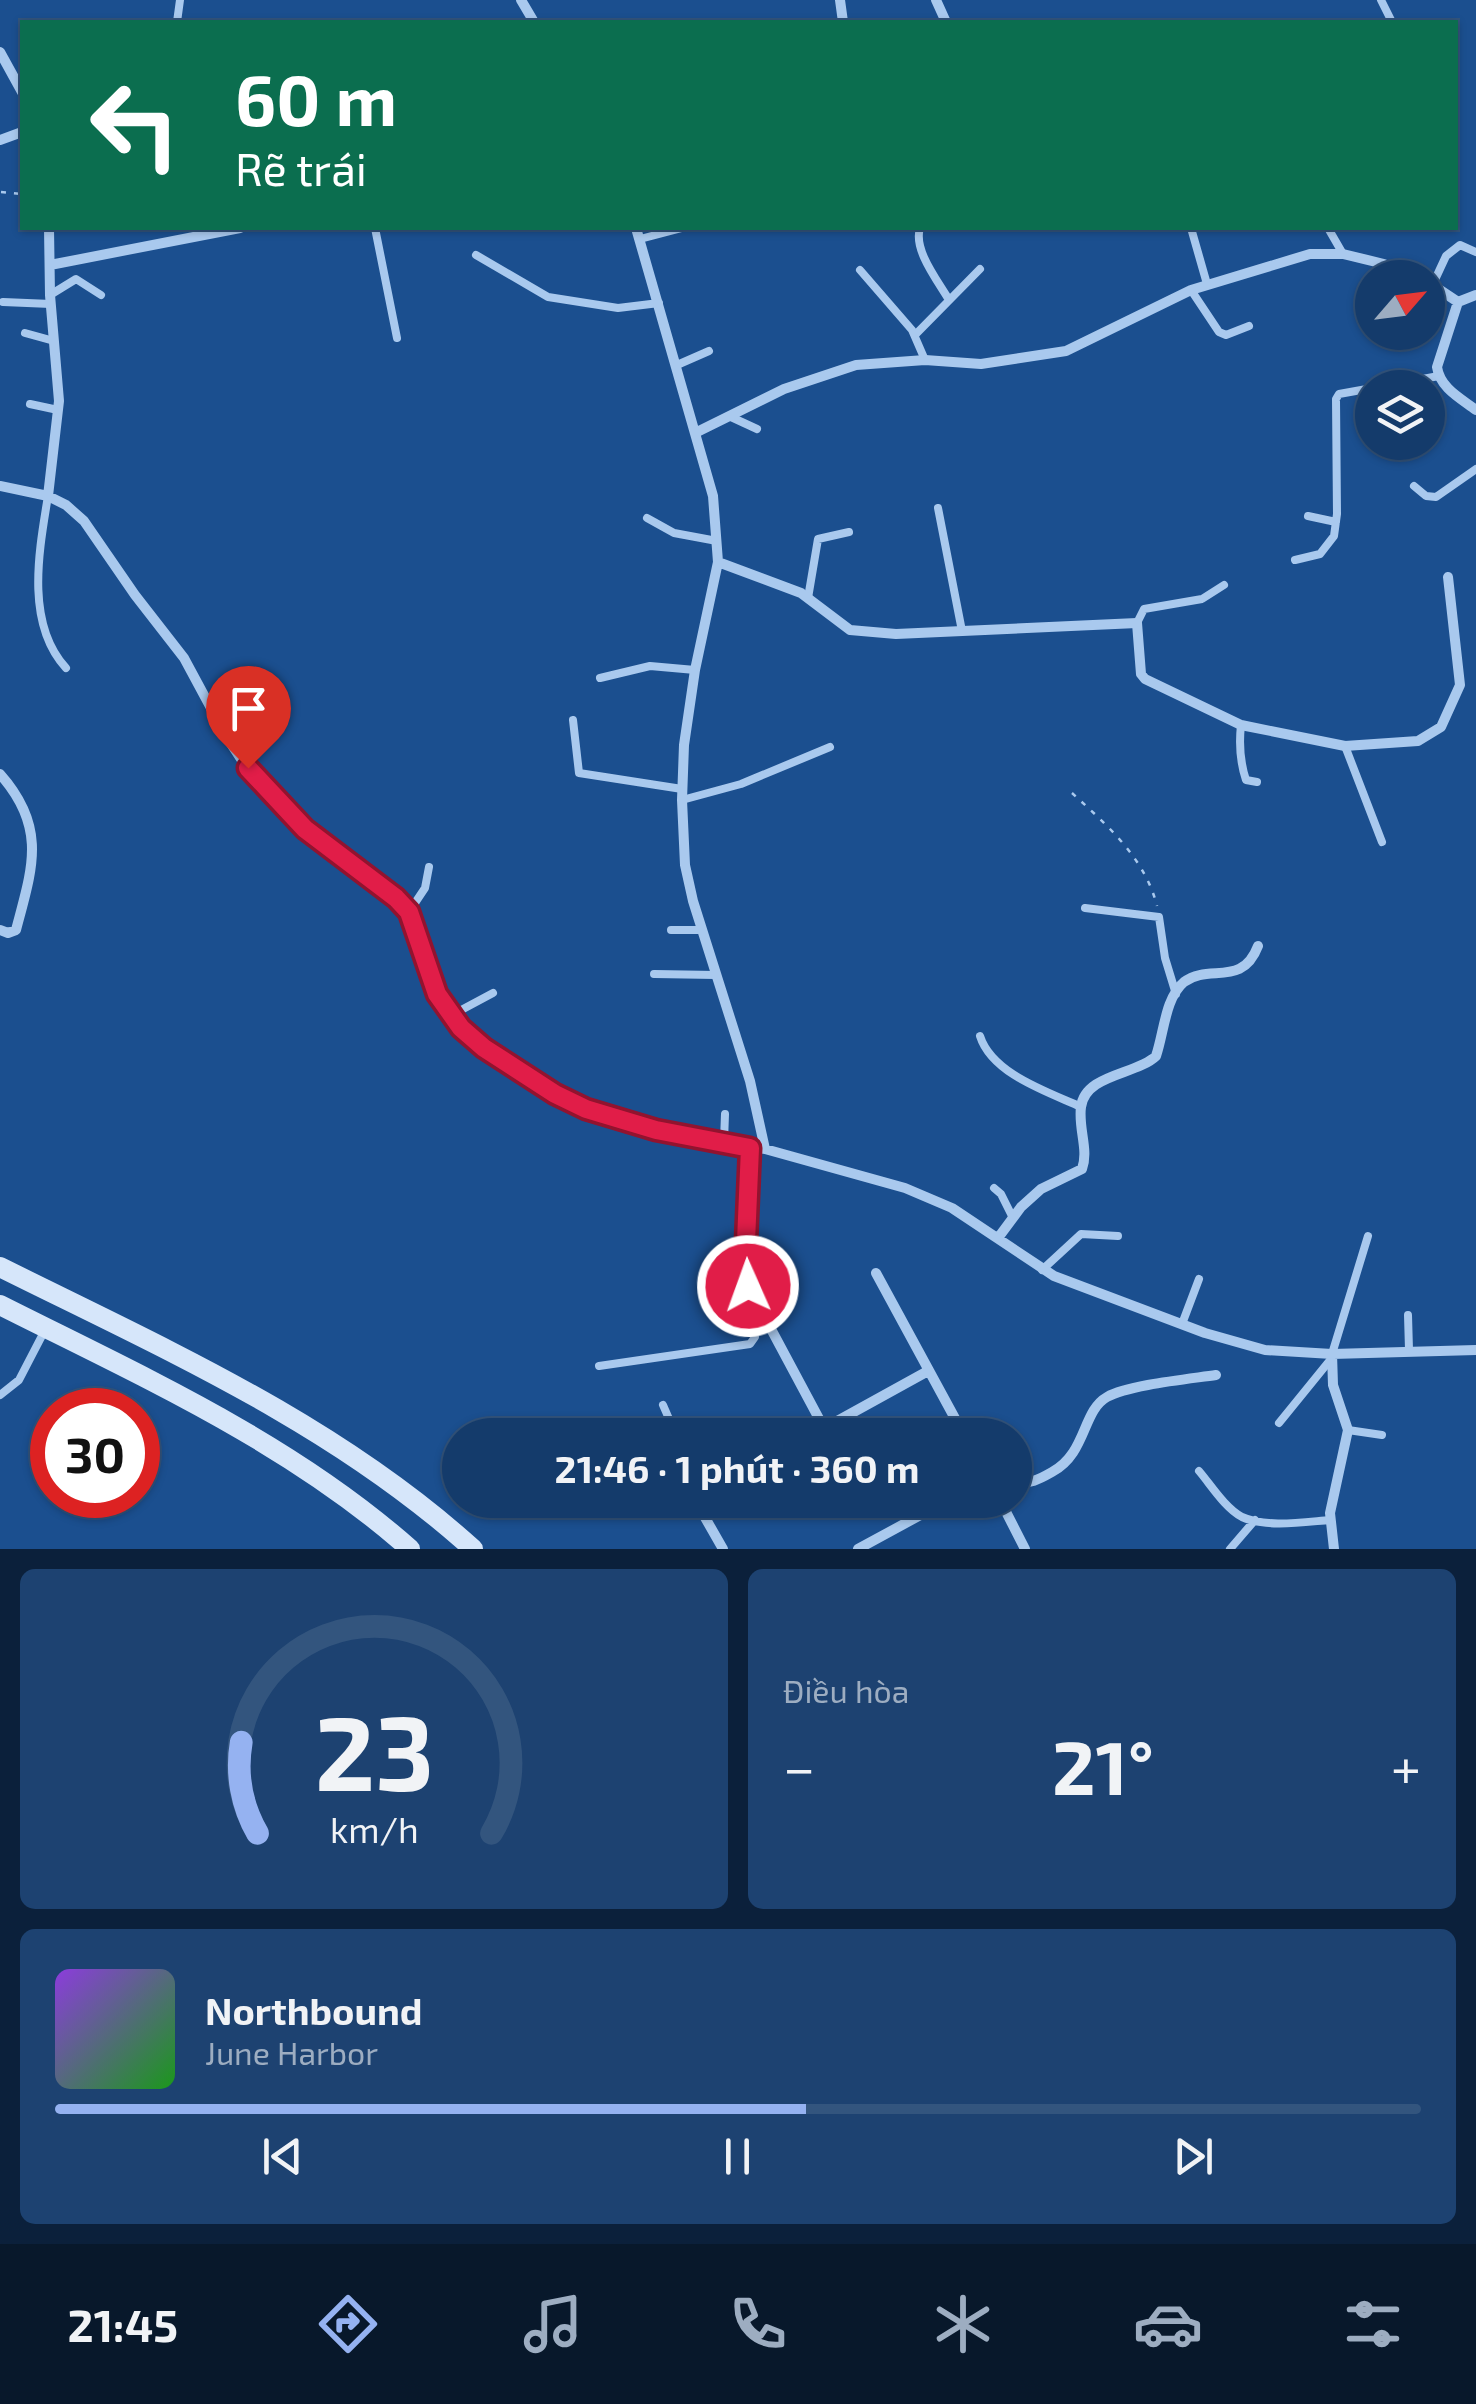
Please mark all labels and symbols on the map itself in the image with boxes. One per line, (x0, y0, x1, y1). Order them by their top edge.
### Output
north arrow (1355, 260, 1445, 350)
pin (206, 666, 291, 769)
position arrow (696, 1234, 800, 1338)
speed limit sign: 30 (30, 1388, 160, 1518)

